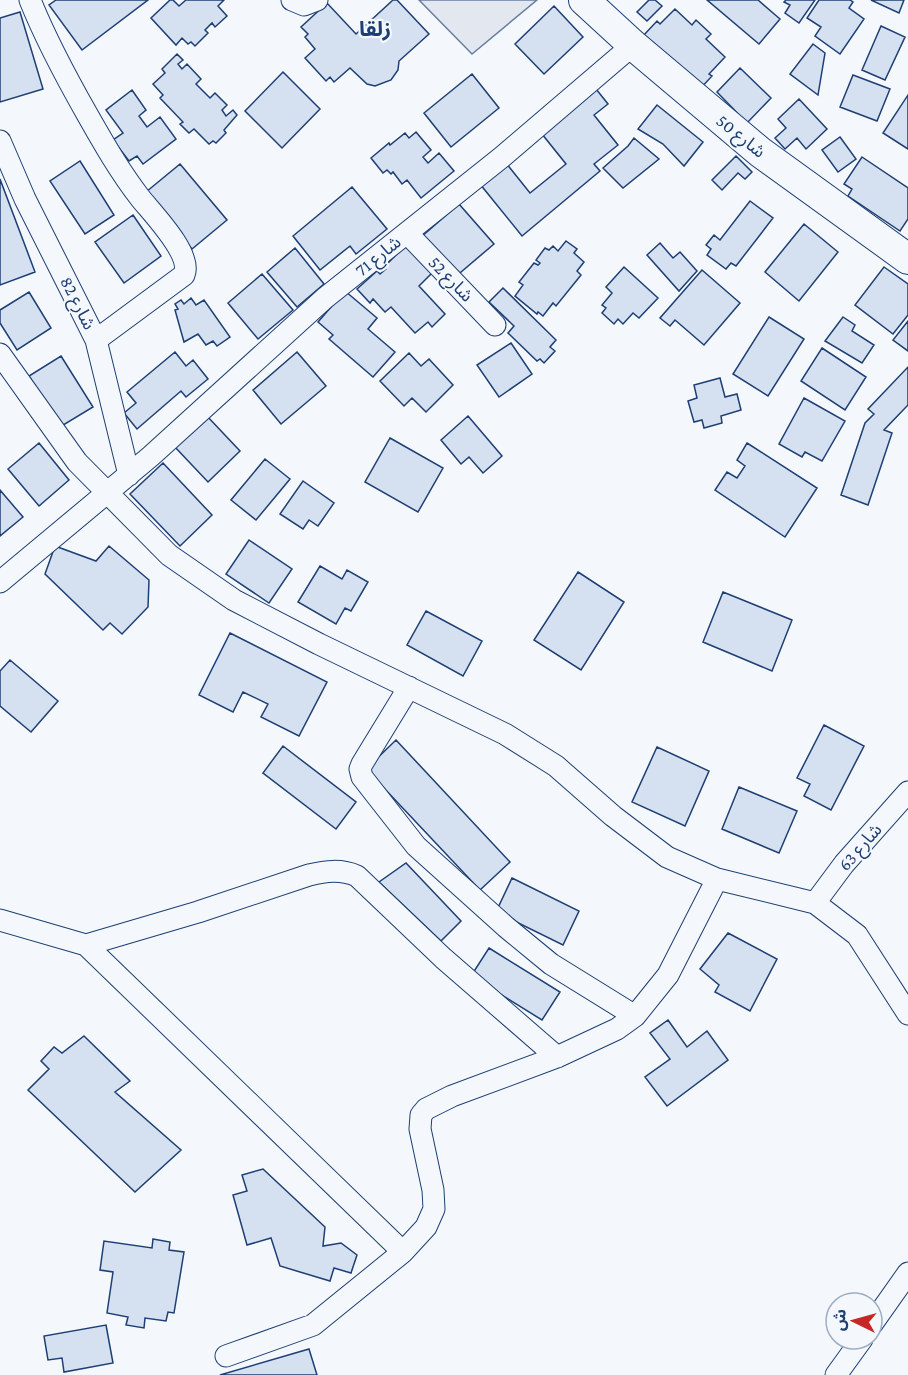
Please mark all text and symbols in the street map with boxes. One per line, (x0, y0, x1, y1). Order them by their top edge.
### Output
district label: زلقا (359, 17, 391, 41)
street label: شارع 50 (710, 110, 769, 165)
street label: شارع 71 (351, 232, 407, 283)
street label: شارع 52 (422, 252, 477, 309)
street label: شارع 82 (53, 273, 100, 335)
street label: شارع 63 (834, 819, 889, 877)
north arrow (824, 1291, 884, 1351)
text: ش (830, 1308, 850, 1331)

